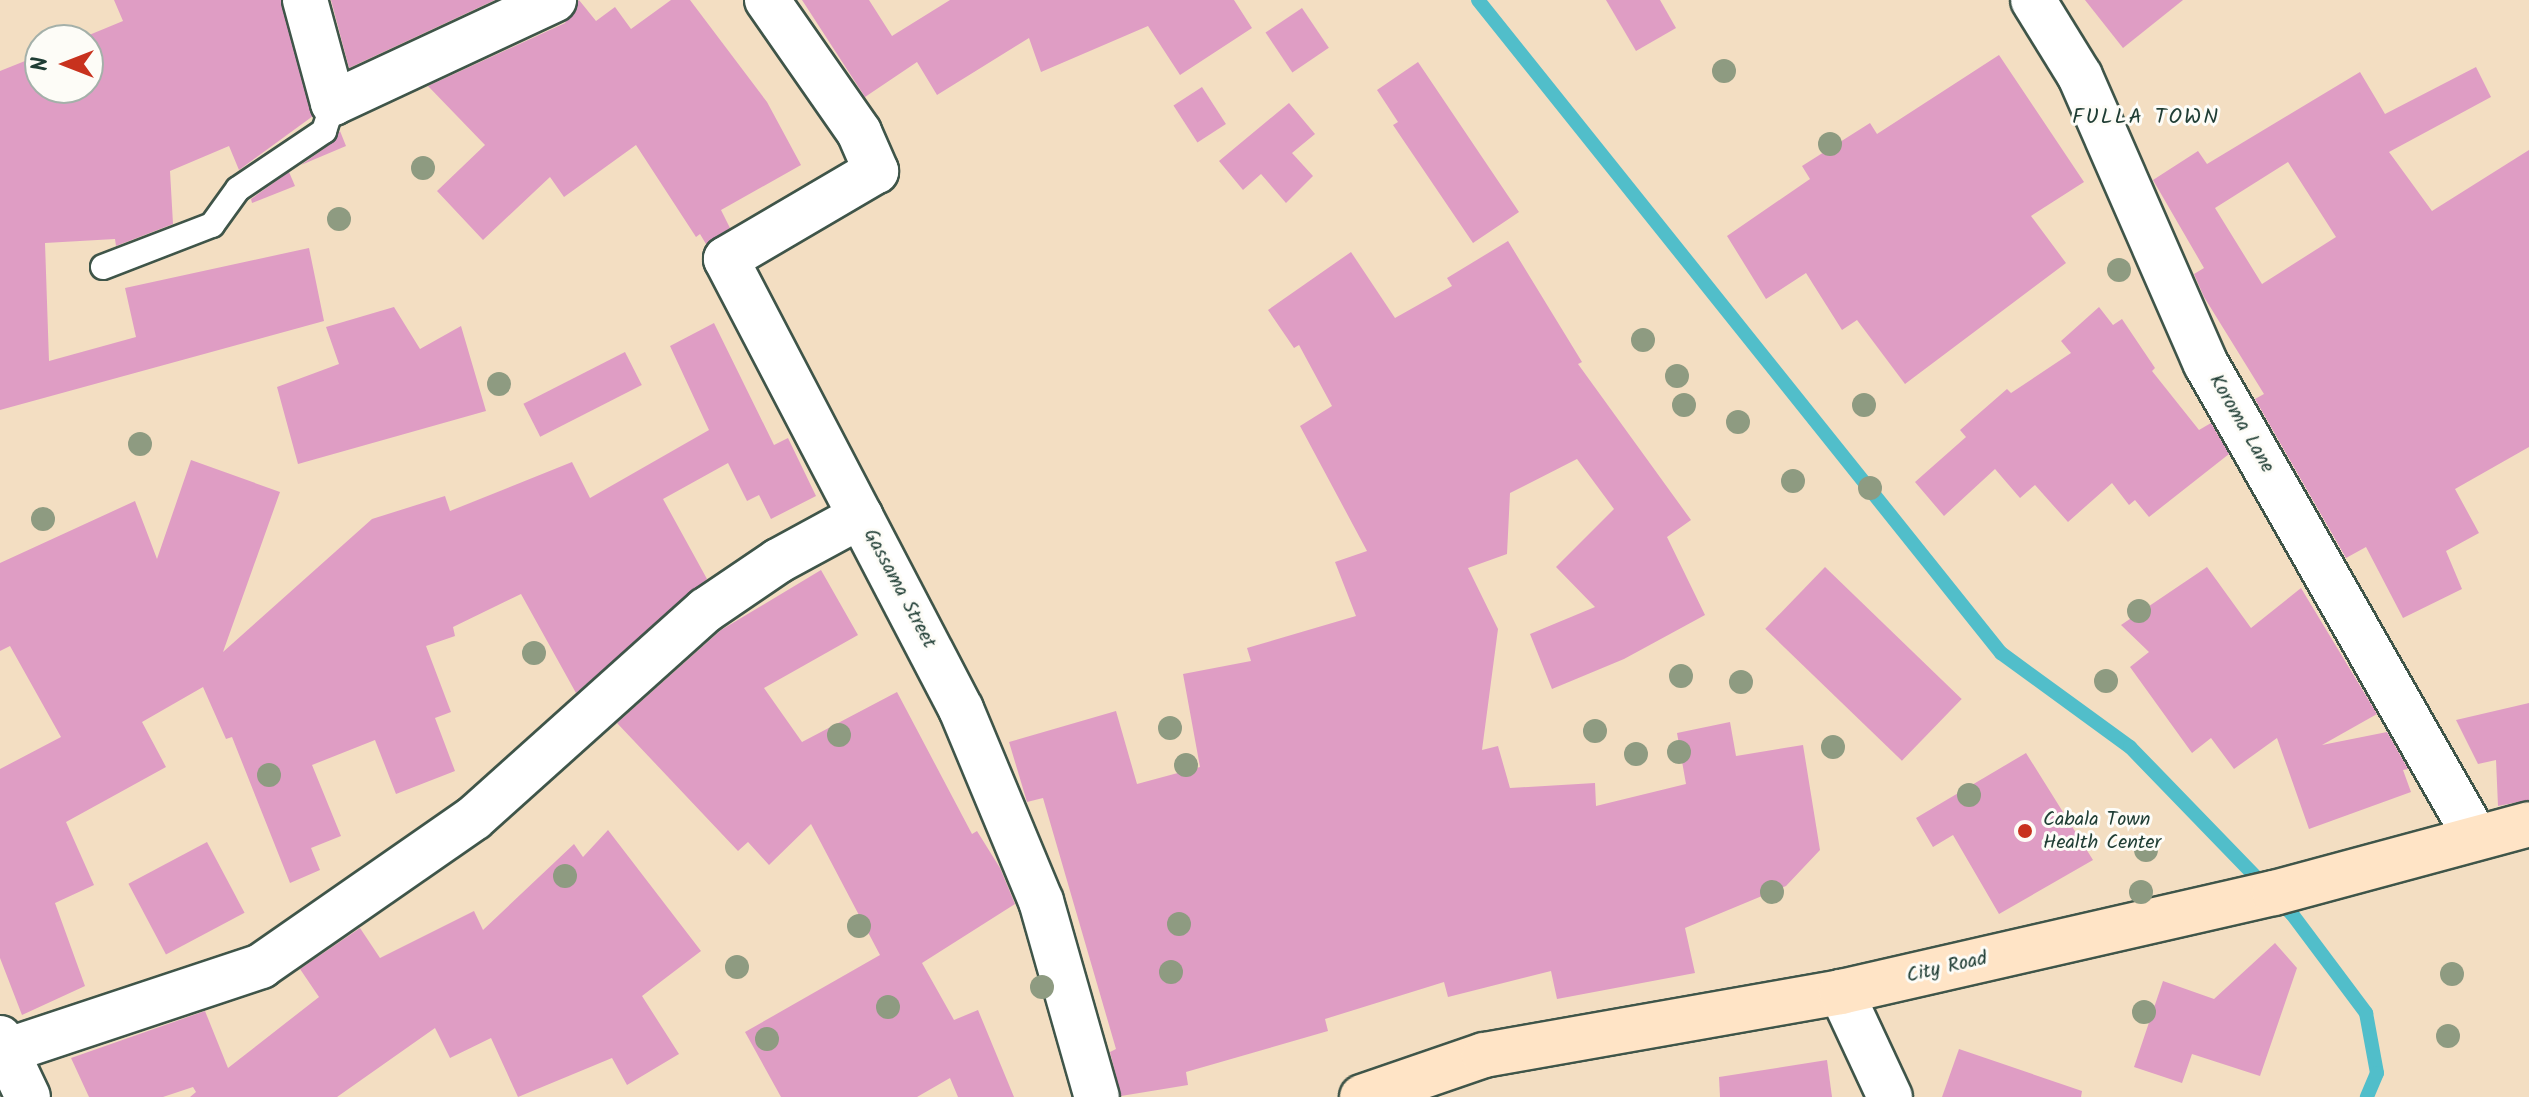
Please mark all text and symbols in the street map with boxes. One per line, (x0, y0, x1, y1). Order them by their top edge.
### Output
north arrow (24, 24, 104, 104)
text: N (24, 57, 59, 71)
district label: FULLA TOWN (2072, 105, 2220, 131)
street label: Koroma Lane (2203, 370, 2279, 478)
street label: Gassama Street (857, 525, 941, 653)
place label: Cabala Town Health Center (2043, 808, 2161, 855)
marker: Cabala Town Health Center (2014, 820, 2036, 842)
street label: City Road (1904, 947, 1990, 989)

